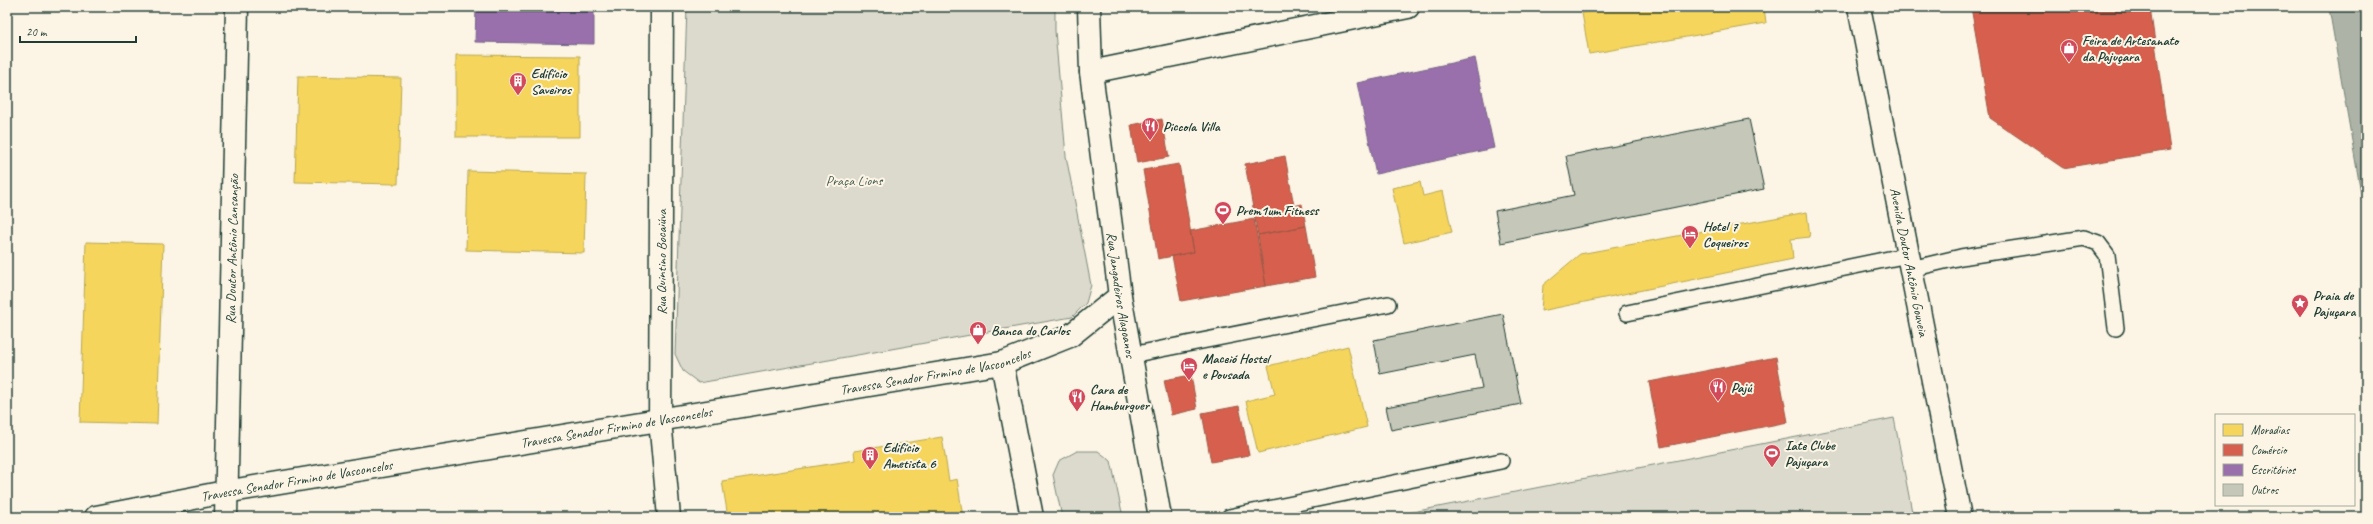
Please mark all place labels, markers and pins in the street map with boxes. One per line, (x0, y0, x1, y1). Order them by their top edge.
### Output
place label: Feira de Artesanato da Pajuçara (2082, 32, 2180, 65)
shop icon: Feira de Artesanato da Pajuçara (2059, 38, 2079, 63)
place label: Edifício Saveiros (531, 65, 573, 98)
building icon: Edifício Saveiros (508, 71, 528, 96)
restaurant icon: Piccola Villa (1140, 116, 1160, 141)
place label: Piccola Villa (1163, 118, 1221, 135)
sports icon: Prem1um Fitness (1213, 200, 1233, 225)
place label: Prem1um Fitness (1236, 202, 1321, 219)
place label: Hotel 7 Coqueiros (1703, 218, 1750, 251)
hotel icon: Hotel 7 Coqueiros (1680, 224, 1700, 249)
place label: Praia de Pajuçara (2313, 287, 2357, 320)
place icon: Praia de Pajuçara (2290, 293, 2310, 318)
shop icon: Banca do Carlos (968, 320, 988, 345)
place label: Banca do Carlos (991, 322, 1072, 339)
place label: Maceió Hostel e Pousada (1202, 350, 1272, 383)
hotel icon: Maceió Hostel e Pousada (1179, 356, 1199, 381)
restaurant icon: Pajú (1708, 377, 1728, 402)
place label: Pajú (1731, 379, 1753, 396)
place label: Cara de Hamburguer (1090, 381, 1151, 414)
restaurant icon: Cara de Hamburguer (1067, 387, 1087, 412)
place label: Iate Clube Pajuçara (1785, 437, 1836, 470)
place label: Edifício Ametista 6 (883, 439, 937, 472)
sports icon: Iate Clube Pajuçara (1762, 443, 1782, 468)
building icon: Edifício Ametista 6 (860, 445, 880, 470)

